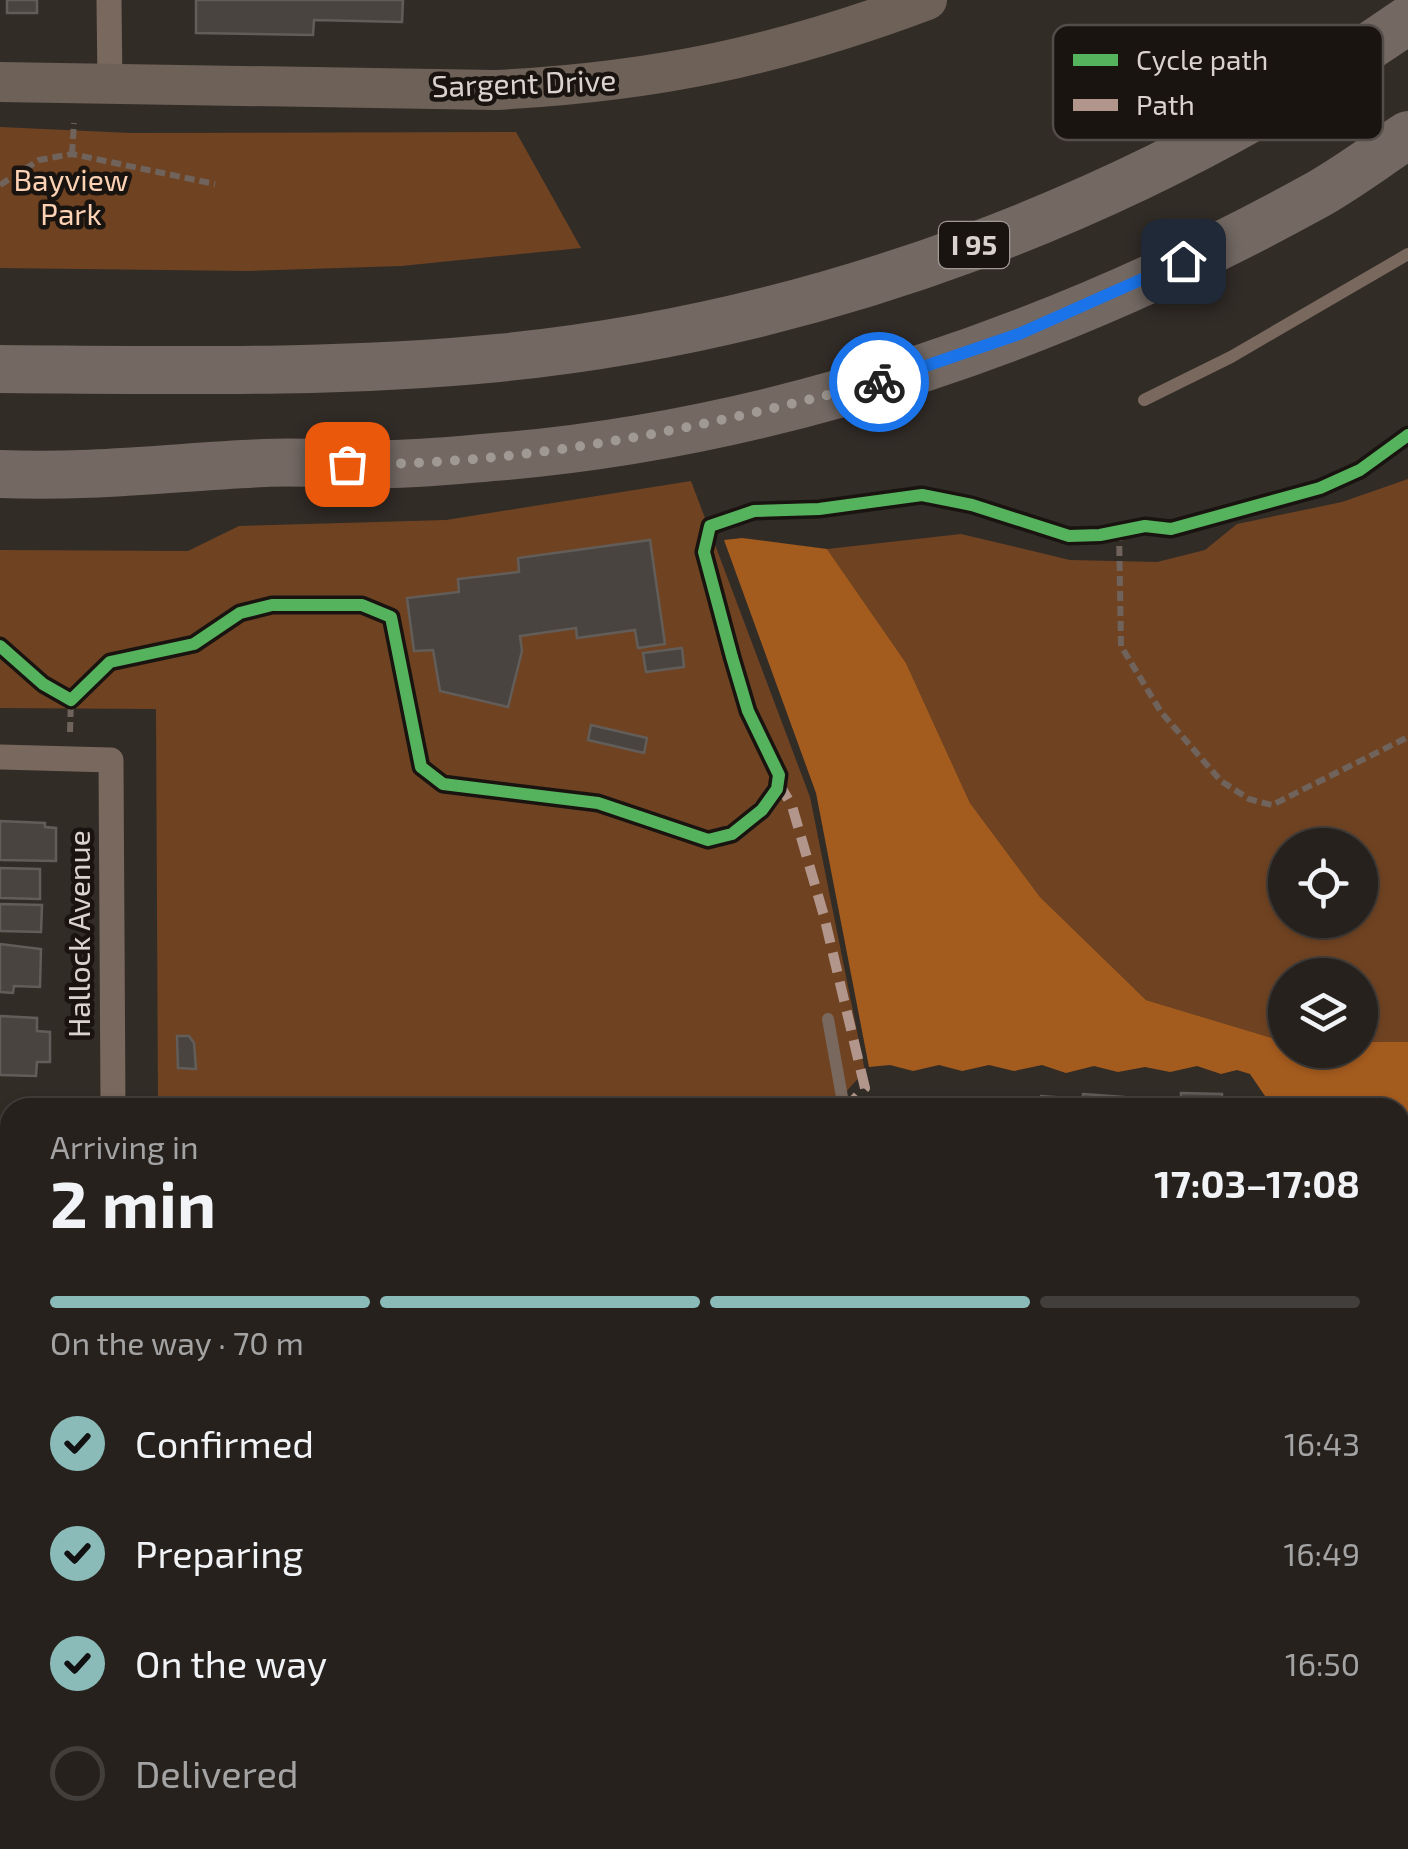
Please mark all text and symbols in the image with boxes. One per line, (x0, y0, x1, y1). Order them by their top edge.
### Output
legend (1053, 25, 1383, 140)
text: Cycle path (1136, 42, 1268, 76)
street label: Sargent Drive (431, 61, 617, 103)
text: Path (1136, 87, 1195, 121)
park label: Bayview Park (13, 161, 129, 231)
pin (1141, 219, 1226, 304)
road number: I 95 (939, 222, 1009, 268)
icon: home (1156, 234, 1211, 289)
courier (829, 332, 929, 432)
icon: bike (852, 355, 907, 410)
pin (305, 422, 390, 507)
icon: bag (320, 437, 375, 492)
map controls (1268, 828, 1378, 1068)
button: locate (1268, 828, 1378, 938)
street label: Hallock Avenue (60, 830, 96, 1038)
button: layers (1268, 958, 1378, 1068)
text: Arriving in (50, 1127, 199, 1165)
text: 17:03–17:08 (1154, 1160, 1360, 1206)
text: 2 min (50, 1163, 216, 1241)
text: On the way · 70 m (50, 1323, 304, 1361)
icon: check (50, 1416, 105, 1471)
text: Confirmed (135, 1420, 314, 1466)
text: 16:43 (1284, 1424, 1360, 1462)
icon: check (50, 1526, 105, 1581)
text: Preparing (135, 1530, 303, 1576)
text: 16:49 (1283, 1534, 1360, 1572)
icon: check (50, 1636, 105, 1691)
text: On the way (135, 1640, 327, 1686)
text: 16:50 (1285, 1644, 1360, 1682)
text: Delivered (135, 1750, 299, 1796)

